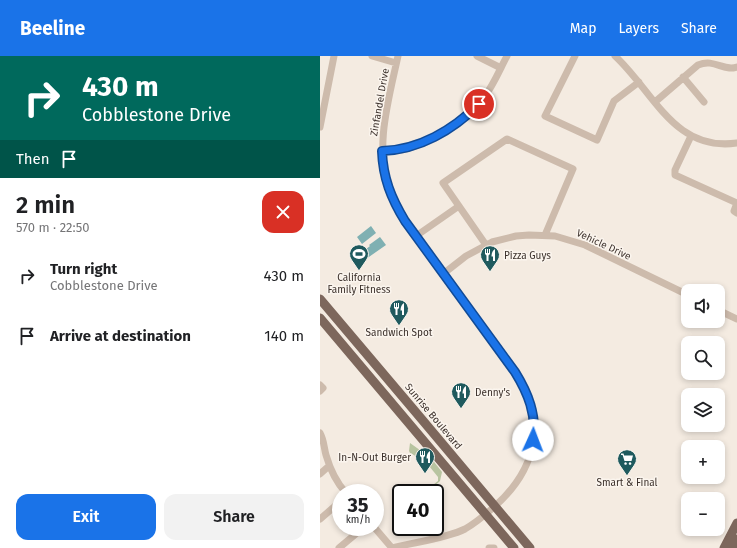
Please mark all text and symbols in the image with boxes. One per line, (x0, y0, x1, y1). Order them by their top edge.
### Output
text: Beeline (20, 17, 85, 40)
text: Map (570, 20, 596, 37)
text: Layers (618, 20, 659, 37)
text: Share (681, 20, 717, 37)
street label: Zinfandel Drive (368, 67, 392, 137)
text: 430 m (82, 70, 159, 103)
icon: right (16, 72, 68, 124)
pin (462, 87, 496, 121)
icon: arrive (468, 93, 490, 115)
text: Cobblestone Drive (82, 104, 231, 126)
icon: arrive (58, 148, 80, 170)
text: Then (16, 150, 50, 168)
text: 2 min (16, 191, 75, 219)
button: close (262, 191, 304, 233)
text: 570 m · 22:50 (16, 220, 89, 235)
street label: Vehicle Drive (574, 227, 633, 263)
sports icon: California Family Fitness (348, 243, 370, 271)
restaurant icon: Pizza Guys (479, 244, 501, 272)
place label: Pizza Guys (504, 250, 551, 262)
text: Turn right (50, 260, 117, 278)
icon: right (16, 265, 38, 287)
text: 430 m (264, 267, 304, 285)
place label: California Family Fitness (327, 272, 391, 296)
text: Cobblestone Drive (50, 278, 158, 293)
map controls (681, 284, 725, 536)
button: sound (681, 284, 725, 328)
restaurant icon: Sandwich Spot (388, 298, 410, 326)
icon: arrive (16, 325, 38, 347)
text: Arrive at destination (50, 327, 191, 345)
text: 140 m (264, 327, 304, 345)
place label: Sandwich Spot (366, 327, 433, 339)
button: search (681, 336, 725, 380)
street label: Sunrise Boulevard (402, 381, 464, 452)
restaurant icon: Denny's (450, 381, 472, 409)
place label: Denny's (475, 387, 511, 399)
button: layers (681, 388, 725, 432)
position arrow (512, 419, 554, 461)
button: + (681, 440, 725, 484)
restaurant icon: In-N-Out Burger (414, 446, 436, 474)
supermarket icon: Smart & Final (616, 448, 638, 476)
place label: In-N-Out Burger (338, 452, 411, 464)
place label: Smart & Final (596, 477, 658, 489)
speed limit sign: 40 (392, 484, 444, 536)
button: − (681, 492, 725, 536)
text: 35 (347, 493, 369, 517)
button: Exit (16, 494, 156, 540)
button: Share (164, 494, 304, 540)
text: km/h (346, 514, 370, 526)

